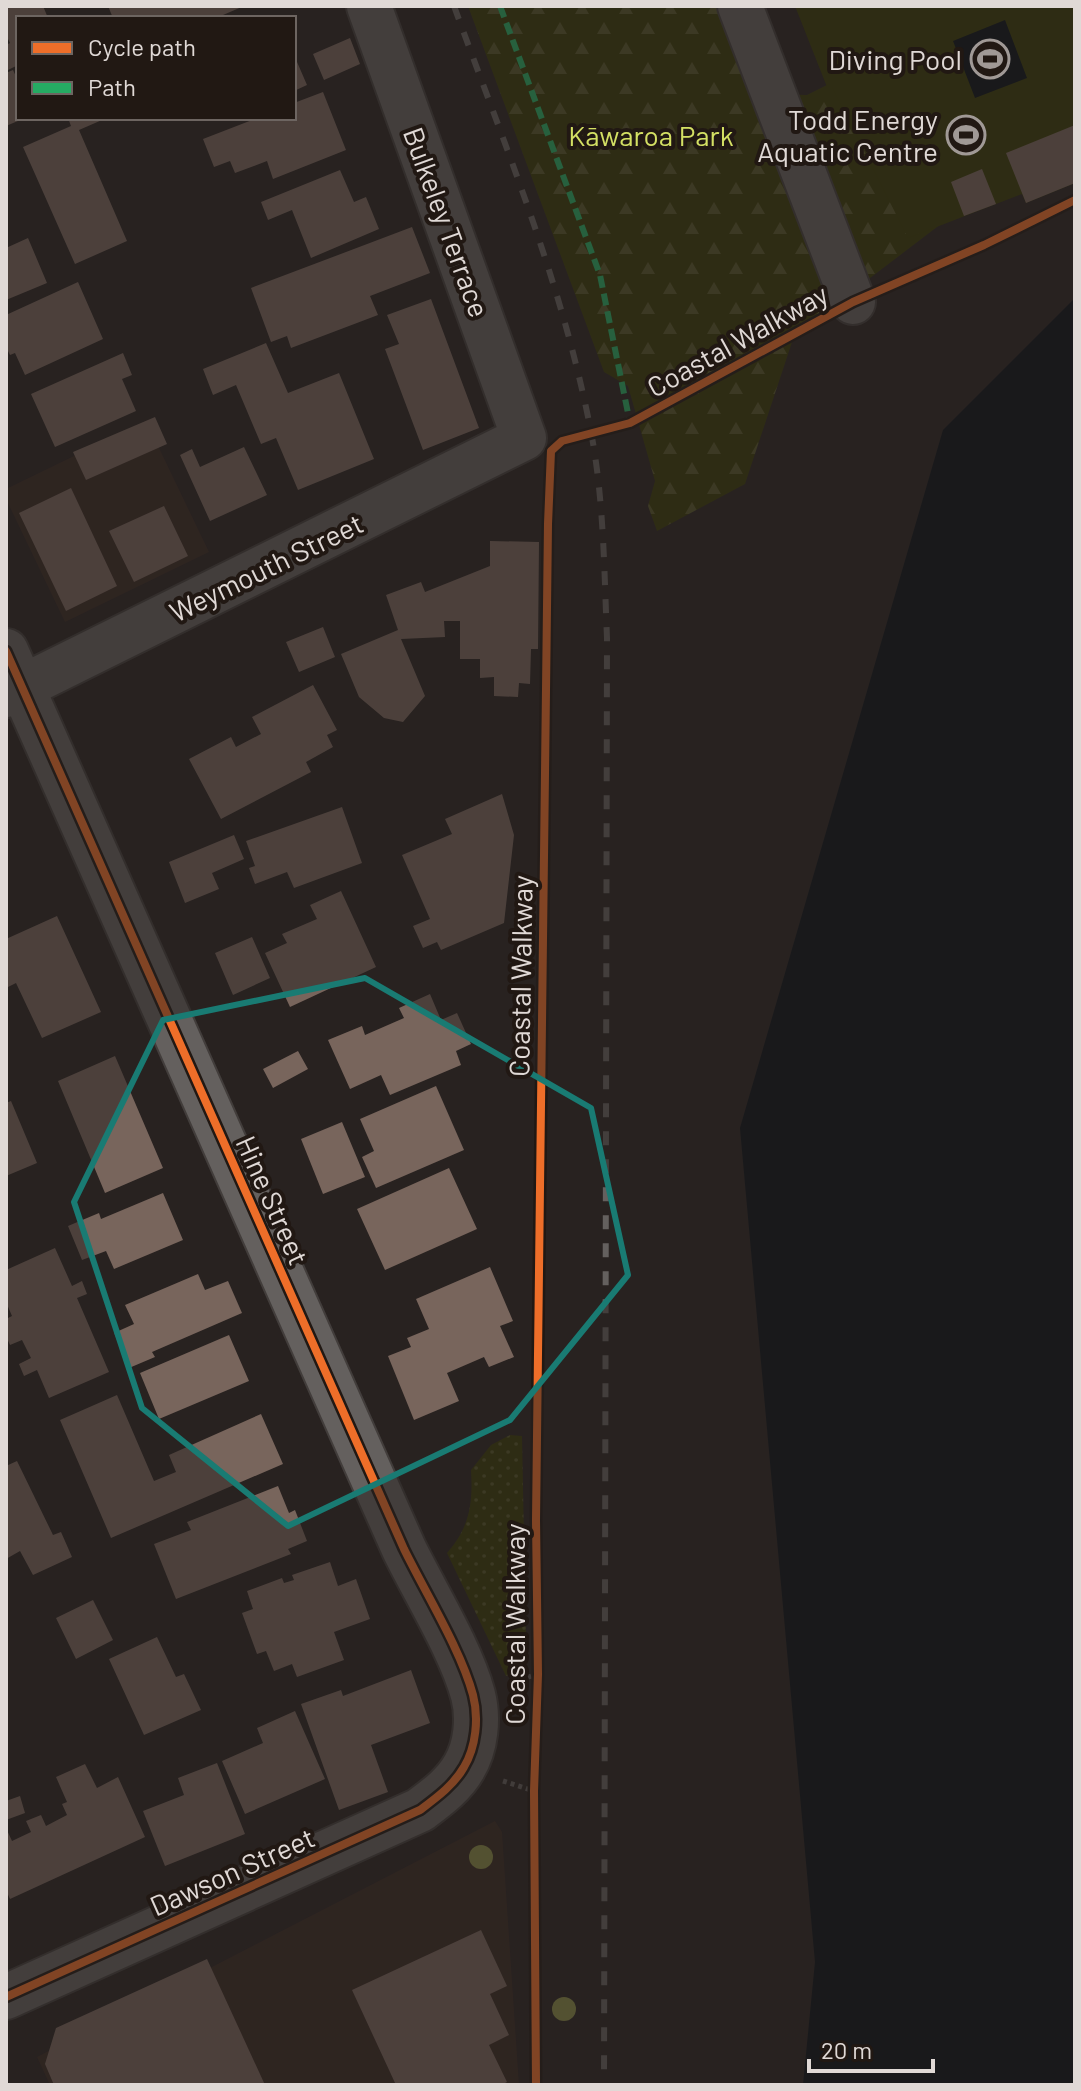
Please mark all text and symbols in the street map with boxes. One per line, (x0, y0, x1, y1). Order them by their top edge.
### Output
legend (16, 16, 296, 120)
text: Cycle path (88, 32, 196, 61)
sports icon: Diving Pool (969, 38, 1011, 80)
place label: Diving Pool (828, 42, 962, 76)
text: Path (88, 72, 136, 101)
place label: Todd Energy Aquatic Centre (757, 102, 938, 168)
sports icon: Todd Energy Aquatic Centre (945, 114, 987, 156)
park label: Kāwaroa Park (568, 118, 734, 152)
street label: Bulkeley Terrace (397, 122, 497, 322)
street label: Coastal Walkway (641, 276, 833, 404)
street label: Weymouth Street (164, 505, 368, 629)
street label: Coastal Walkway (501, 875, 539, 1077)
street label: Hine Street (230, 1130, 316, 1270)
street label: Coastal Walkway (497, 1523, 531, 1725)
street label: Dawson Street (144, 1820, 320, 1922)
scale bar (809, 2023, 933, 2073)
text: 20 m (821, 2035, 872, 2064)

